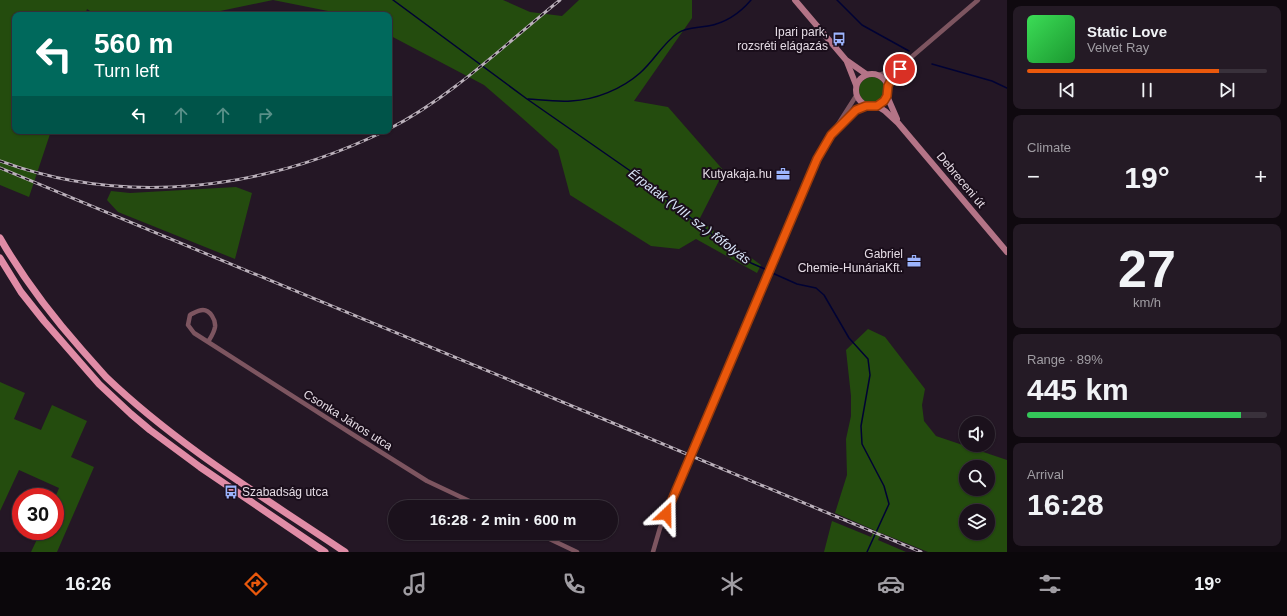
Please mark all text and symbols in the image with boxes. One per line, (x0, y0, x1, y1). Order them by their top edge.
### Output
text: Static Love (1087, 23, 1167, 40)
place label: Ipari park, rozsréti elágazás (737, 25, 828, 53)
icon: left (28, 28, 80, 80)
text: 560 m (94, 28, 173, 59)
bus stop icon: Ipari park, rozsréti elágazás (831, 31, 847, 47)
text: Velvet Ray (1087, 40, 1149, 55)
pin (883, 52, 917, 86)
icon: arrive (889, 58, 911, 80)
text: Turn left (94, 61, 159, 81)
icon: previous (1056, 79, 1078, 101)
icon: pause (1136, 79, 1158, 101)
icon: next (1216, 79, 1238, 101)
icon: left (128, 104, 150, 126)
icon: ahead (170, 104, 192, 126)
icon: ahead (212, 104, 234, 126)
icon: right (254, 104, 276, 126)
text: Climate (1027, 140, 1071, 155)
street label: Debreceni út (934, 149, 989, 211)
text: 19° (1124, 161, 1170, 194)
text: − (1027, 164, 1040, 189)
text: + (1254, 164, 1267, 189)
water label: Érpatak (VIII. sz.) főfolyás (626, 166, 754, 267)
office icon: Kutyakaja.hu (775, 166, 791, 182)
place label: Kutyakaja.hu (703, 167, 772, 181)
text: 27 (1118, 240, 1176, 298)
place label: Gabriel Chemie-HunáriaKft. (798, 247, 903, 275)
office icon: Gabriel Chemie-HunáriaKft. (906, 253, 922, 269)
text: km/h (1133, 295, 1161, 310)
text: Range · 89% (1027, 352, 1103, 367)
text: 445 km (1027, 373, 1129, 406)
street label: Csonka János utca (301, 387, 395, 453)
map controls (959, 416, 995, 540)
button: sound (959, 416, 995, 452)
button: search (959, 460, 995, 496)
text: Arrival (1027, 467, 1064, 482)
bus stop icon: Szabadság utca (223, 484, 239, 500)
place label: Szabadság utca (242, 485, 328, 499)
speed limit sign: 30 (12, 488, 64, 540)
text: 16:28 (1027, 488, 1104, 521)
position arrow (645, 493, 687, 535)
button: layers (959, 504, 995, 540)
text: 16:28 · 2 min · 600 m (430, 511, 576, 528)
icon: directions (242, 570, 270, 598)
icon: music (401, 570, 429, 598)
icon: phone (560, 570, 588, 598)
icon: climate (718, 570, 746, 598)
icon: car (877, 570, 905, 598)
icon: filters (1036, 570, 1064, 598)
text: 16:26 (65, 574, 111, 594)
text: 19° (1194, 574, 1222, 594)

